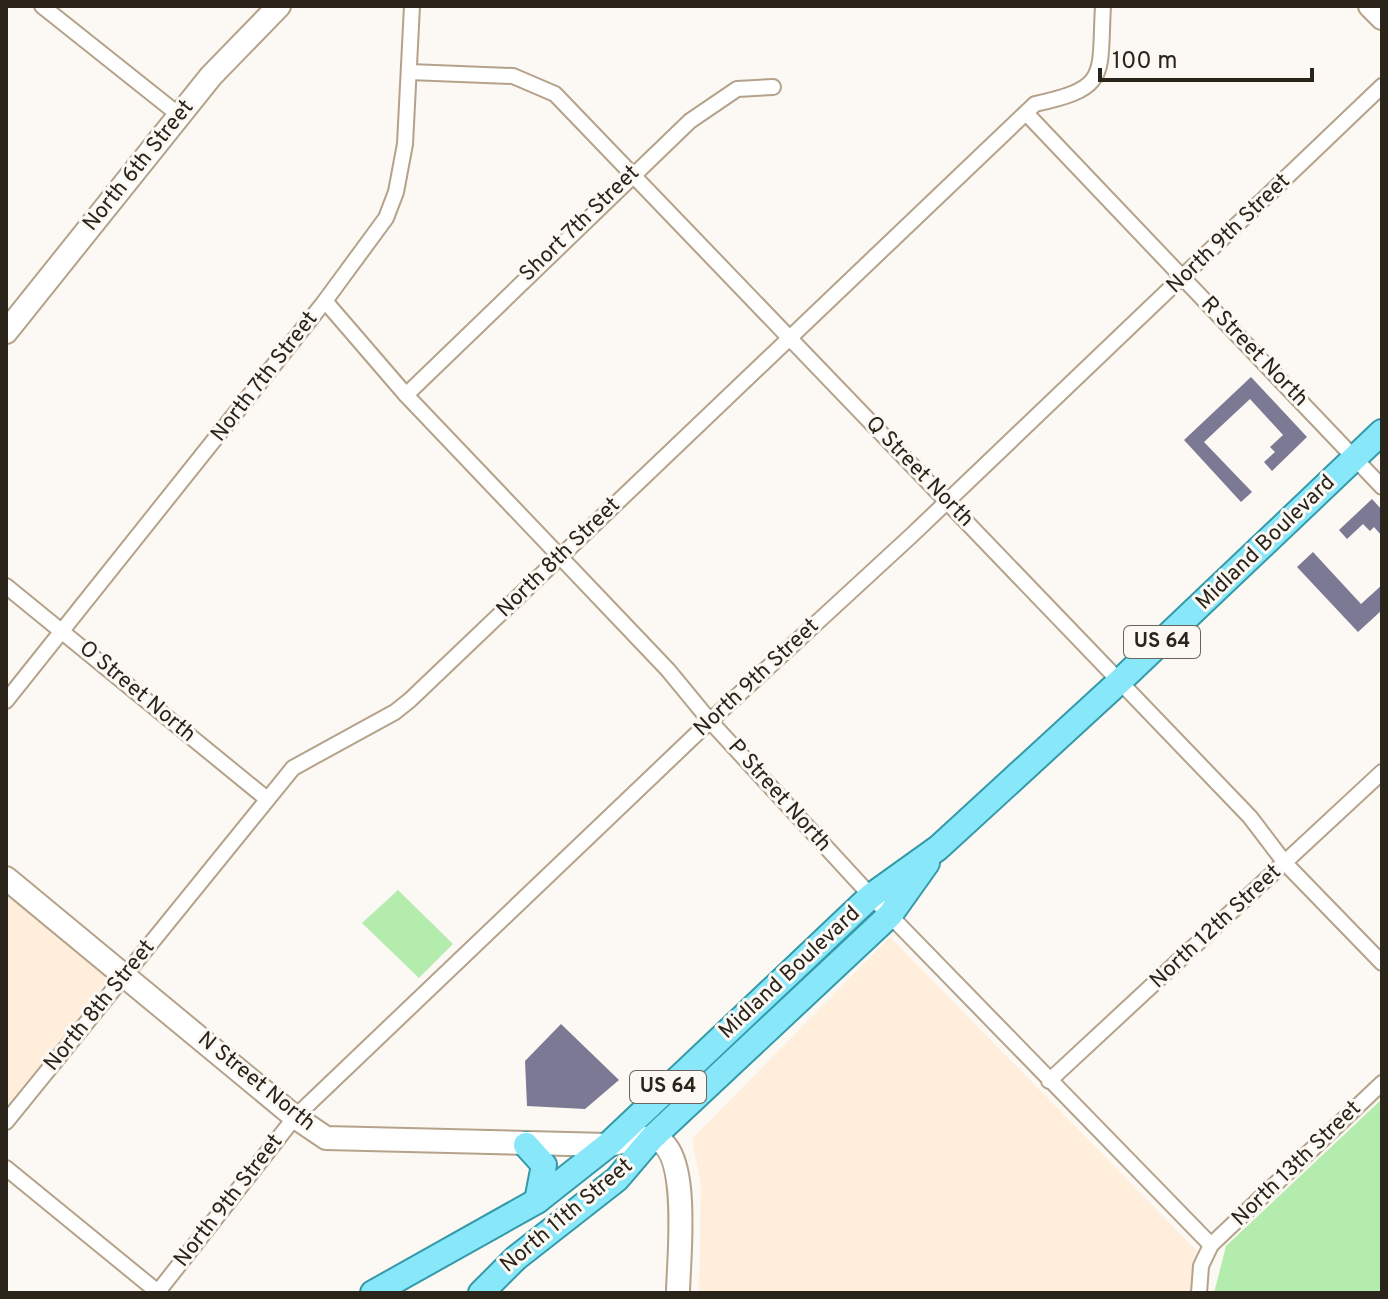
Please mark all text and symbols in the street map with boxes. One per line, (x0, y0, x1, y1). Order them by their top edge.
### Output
scale bar (1100, 32, 1312, 82)
text: 100 m (1112, 47, 1178, 77)
street label: North 6th Street (78, 95, 200, 237)
street label: Short 7th Street (514, 160, 646, 288)
street label: North 9th Street (1162, 168, 1296, 300)
street label: R Street North (1195, 291, 1313, 413)
street label: North 7th Street (206, 306, 324, 448)
street label: Q Street North (859, 411, 979, 533)
street label: Midland Boulevard (1191, 470, 1341, 616)
street label: North 8th Street (492, 492, 626, 624)
street label: North 9th Street (689, 613, 825, 743)
road number: US 64 (1124, 626, 1200, 658)
street label: O Street North (73, 635, 201, 749)
street label: P Street North (722, 734, 836, 858)
street label: North 12th Street (1145, 859, 1287, 995)
street label: Midland Boulevard (714, 901, 866, 1045)
street label: North 8th Street (39, 935, 161, 1077)
street label: N Street North (192, 1026, 320, 1138)
road number: US 64 (630, 1071, 706, 1103)
street label: North 13th Street (1227, 1096, 1367, 1232)
street label: North 9th Street (169, 1129, 289, 1273)
street label: North 11th Street (495, 1153, 639, 1279)

